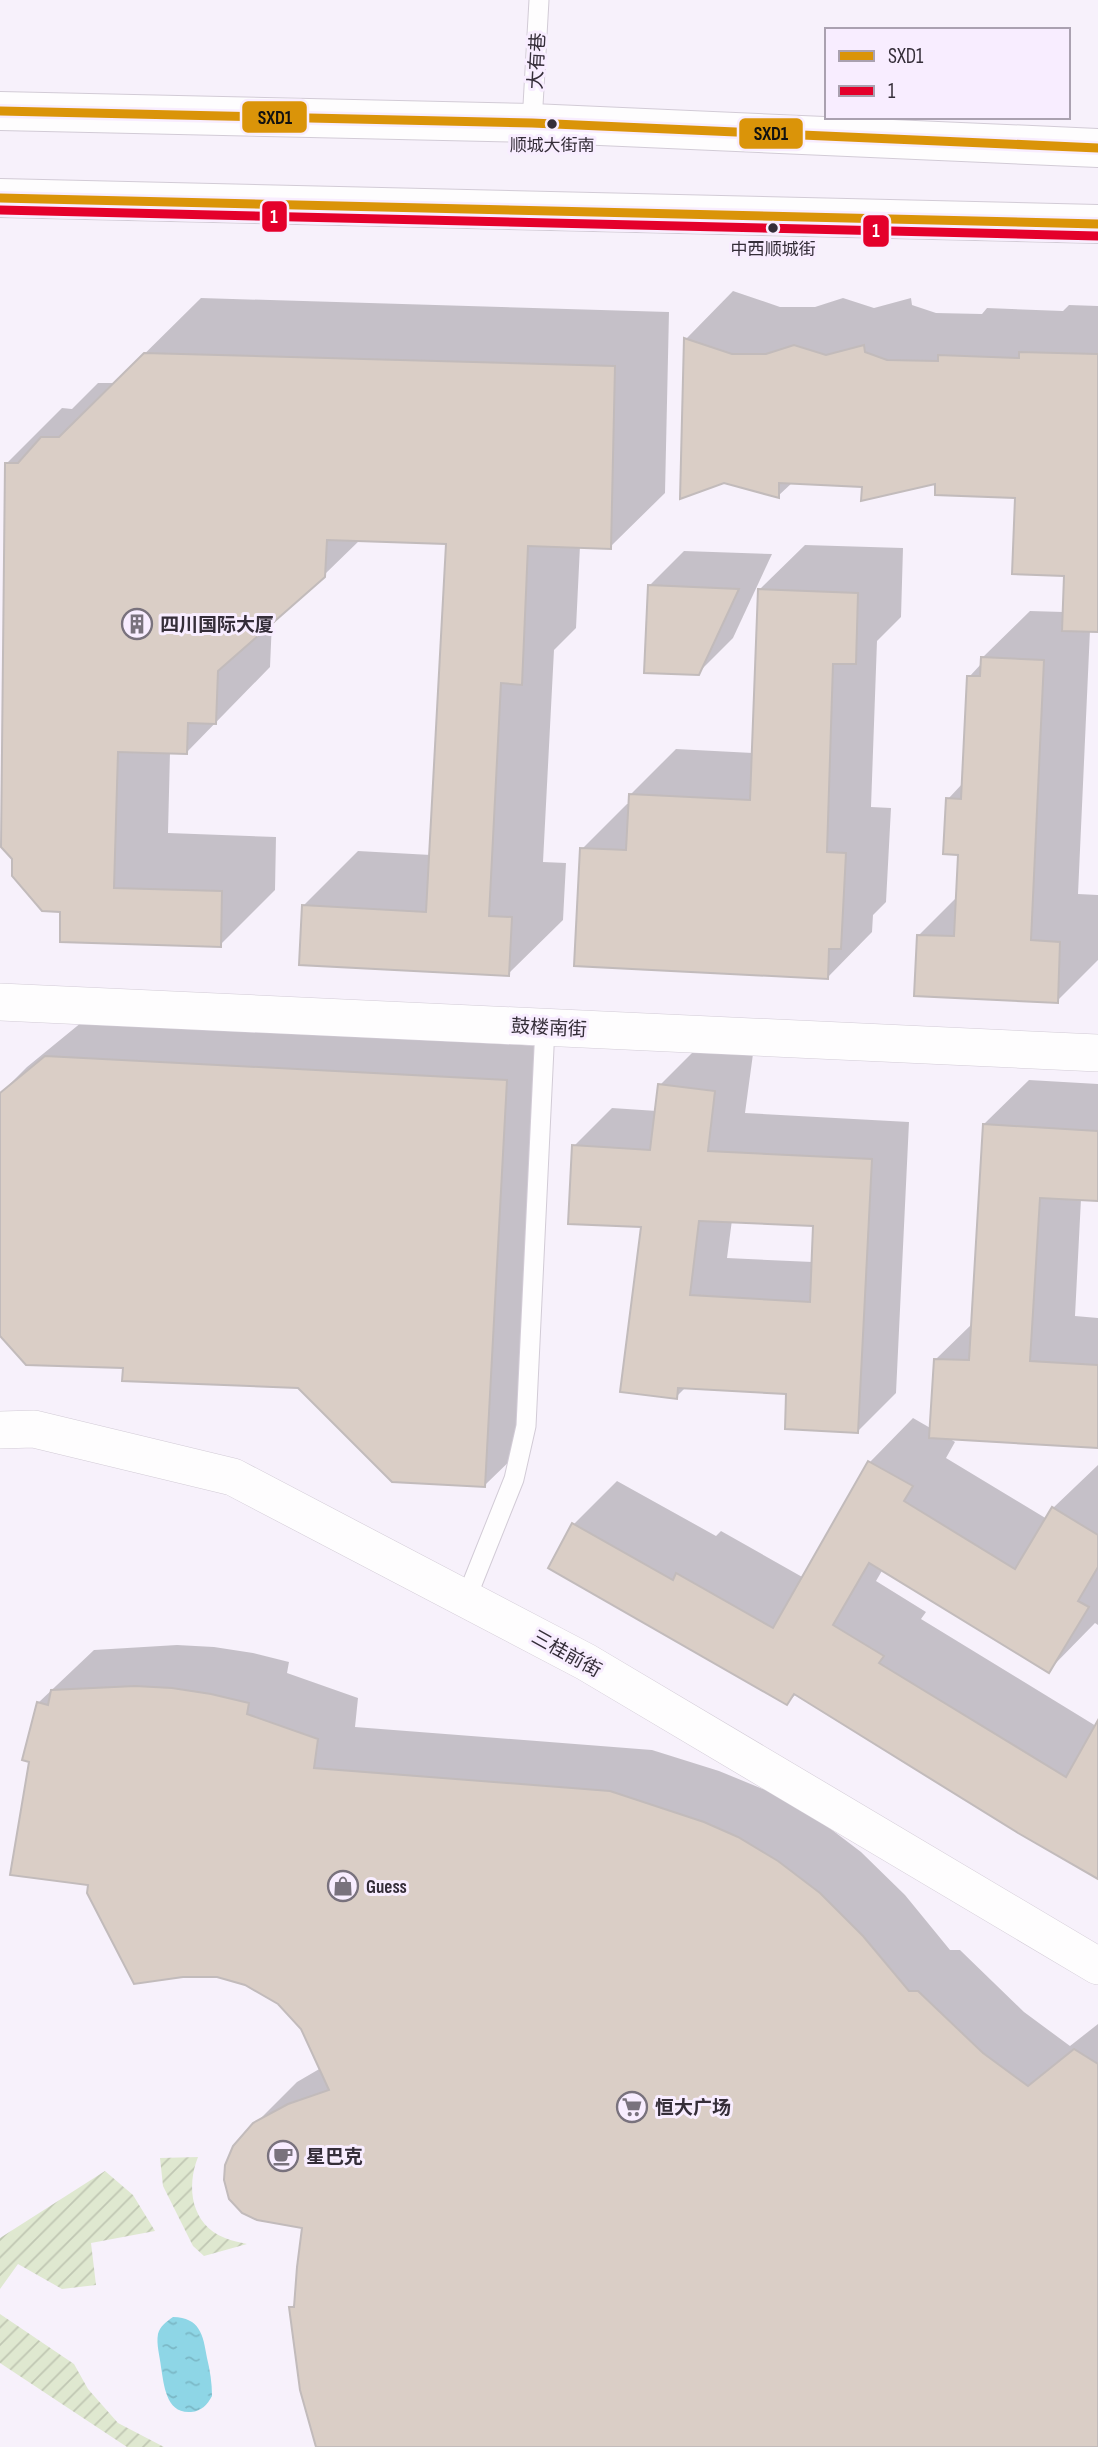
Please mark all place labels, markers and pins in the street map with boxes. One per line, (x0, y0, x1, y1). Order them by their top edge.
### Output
marker: 顺城大街南 (545, 117, 559, 131)
place label: 顺城大街南 (510, 136, 595, 156)
marker: 中西顺城街 (766, 221, 780, 235)
place label: 中西顺城街 (731, 240, 816, 260)
building icon: 四川国际大厦 (120, 607, 154, 641)
place label: 四川国际大厦 (160, 614, 274, 637)
shop icon: Guess (326, 1869, 360, 1903)
place label: Guess (366, 1876, 407, 1899)
supermarket icon: 恒大广场 (615, 2090, 649, 2124)
place label: 恒大广场 (655, 2097, 731, 2120)
cafe icon: 星巴克 (266, 2139, 300, 2173)
place label: 星巴克 (306, 2146, 363, 2169)

